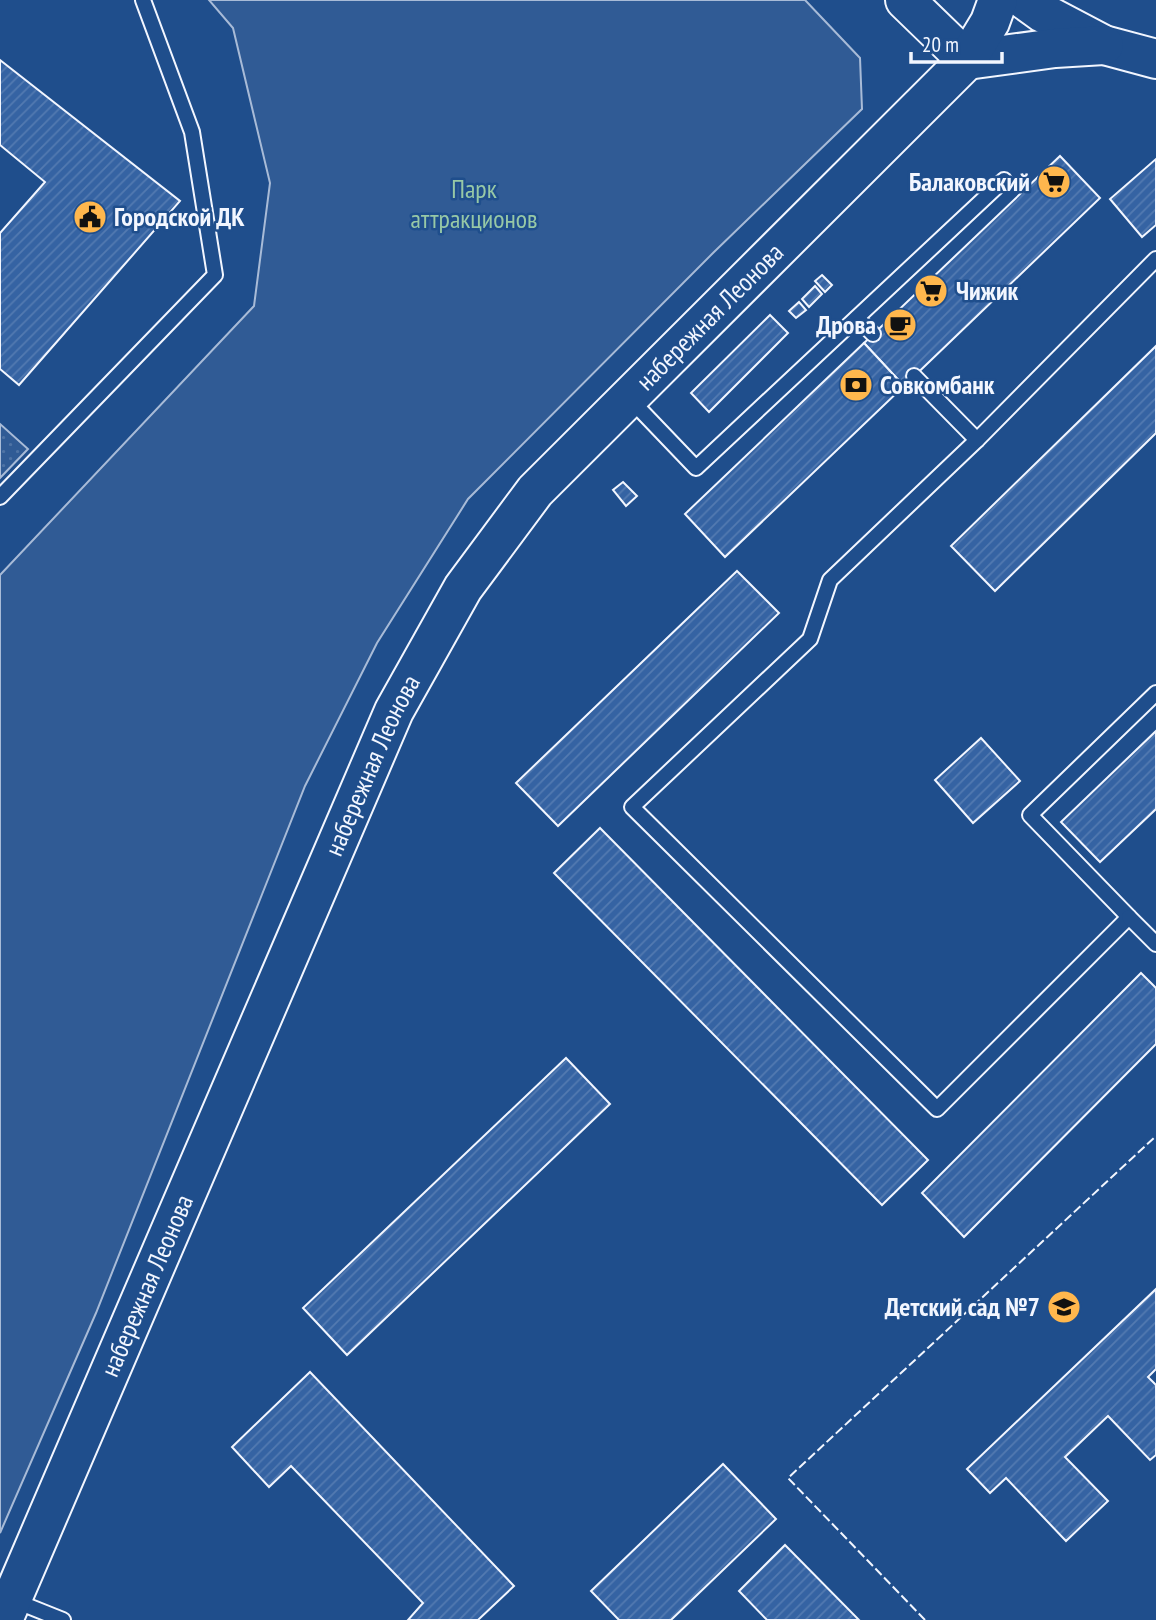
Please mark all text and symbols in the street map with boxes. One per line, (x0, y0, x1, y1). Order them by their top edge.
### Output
scale bar (911, 21, 1002, 65)
text: 20 m (922, 31, 959, 58)
supermarket icon: Балаковский (1035, 163, 1073, 201)
place label: Балаковский (909, 165, 1030, 198)
park label: Парк аттракционов (411, 172, 537, 235)
public building icon: Городской ДК (71, 198, 109, 236)
place label: Городской ДК (114, 200, 245, 233)
street label: набережная Леонова (629, 236, 790, 397)
supermarket icon: Чижик (912, 272, 950, 310)
place label: Чижик (956, 274, 1019, 307)
cafe icon: Дрова (881, 306, 919, 344)
place label: Дрова (816, 308, 876, 341)
bank icon: Совкомбанк (837, 366, 875, 404)
place label: Совкомбанк (880, 368, 995, 401)
street label: набережная Леонова (317, 669, 427, 861)
street label: набережная Леонова (93, 1189, 200, 1382)
school or university icon: Детский сад №7 (1045, 1288, 1083, 1326)
place label: Детский сад №7 (885, 1290, 1040, 1323)

